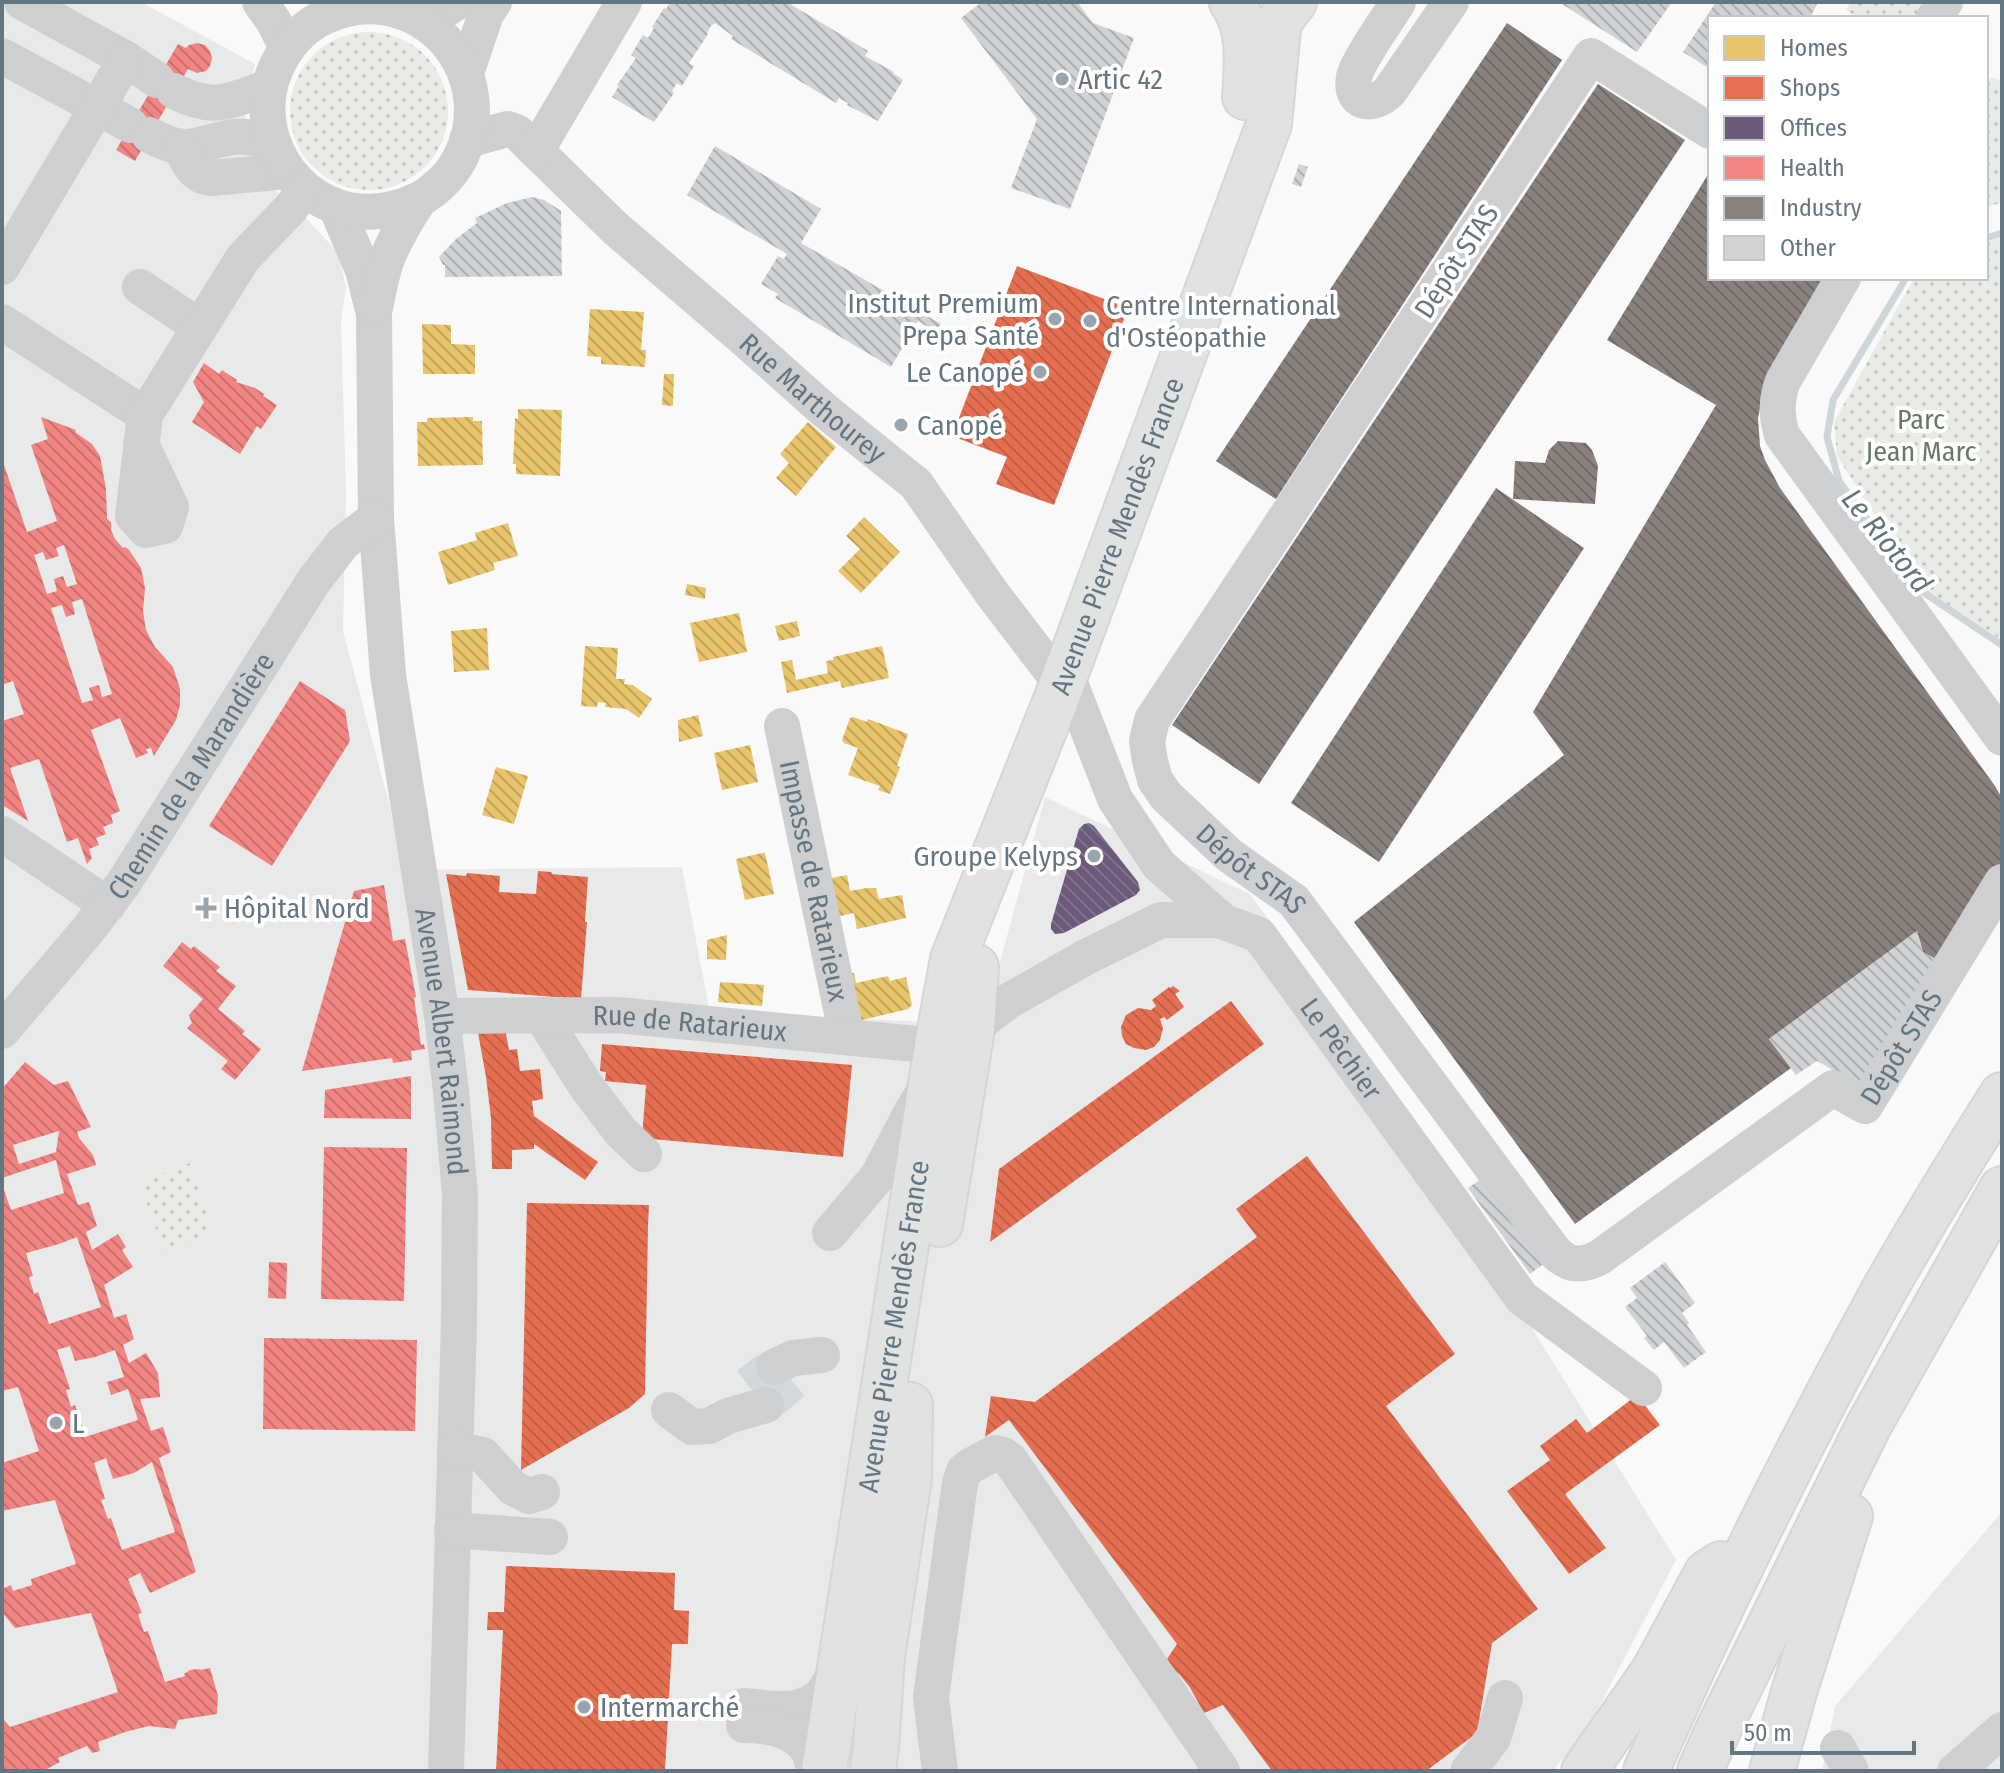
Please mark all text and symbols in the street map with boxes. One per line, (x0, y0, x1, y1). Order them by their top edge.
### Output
legend (1708, 16, 1988, 280)
text: Homes (1780, 34, 1848, 62)
place label: Artic 42 (1078, 63, 1163, 96)
marker: Artic 42 (1053, 70, 1071, 88)
text: Shops (1780, 74, 1840, 102)
text: Offices (1780, 114, 1847, 142)
text: Health (1780, 154, 1845, 182)
text: Industry (1780, 194, 1862, 222)
street label: Dépôt STAS (1407, 198, 1505, 324)
text: Other (1780, 234, 1836, 262)
place label: Institut Premium Prepa Santé (848, 287, 1039, 352)
place label: Centre International d'Ostéopathie (1106, 289, 1336, 354)
marker: Institut Premium Prepa Santé (1046, 310, 1064, 328)
marker: Centre International d'Ostéopathie (1081, 312, 1099, 330)
street label: Rue Marthourey (733, 327, 893, 471)
place label: Le Canopé (906, 356, 1024, 389)
marker: Le Canopé (1031, 363, 1049, 381)
street label: Avenue Pierre Mendès France (1044, 373, 1191, 699)
park label: Parc Jean Marc (1866, 403, 1976, 468)
place label: Canopé (917, 409, 1003, 442)
marker: Canopé (892, 416, 910, 434)
water label: Le Riotord (1834, 482, 1940, 600)
street label: Chemin de la Marandière (101, 647, 281, 906)
street label: Impasse de Ratarieux (773, 757, 855, 1005)
street label: Dépôt STAS (1189, 817, 1313, 920)
place label: Groupe Kelyps (914, 840, 1078, 873)
marker: Groupe Kelyps (1085, 847, 1103, 865)
place label: Hôpital Nord (224, 892, 370, 925)
marker: Hôpital Nord (195, 897, 217, 919)
street label: Avenue Albert Raimond (408, 906, 474, 1177)
street label: Dépôt STAS (1854, 984, 1949, 1111)
street label: Le Pêchier (1293, 992, 1389, 1106)
street label: Rue de Ratarieux (592, 999, 789, 1048)
street label: Avenue Pierre Mendès France (852, 1158, 936, 1495)
place label: L (72, 1407, 85, 1440)
marker: L (47, 1414, 65, 1432)
place label: Intermarché (600, 1691, 739, 1724)
marker: Intermarché (575, 1698, 593, 1716)
scale bar (1732, 1705, 1914, 1755)
text: 50 m (1744, 1719, 1792, 1747)

